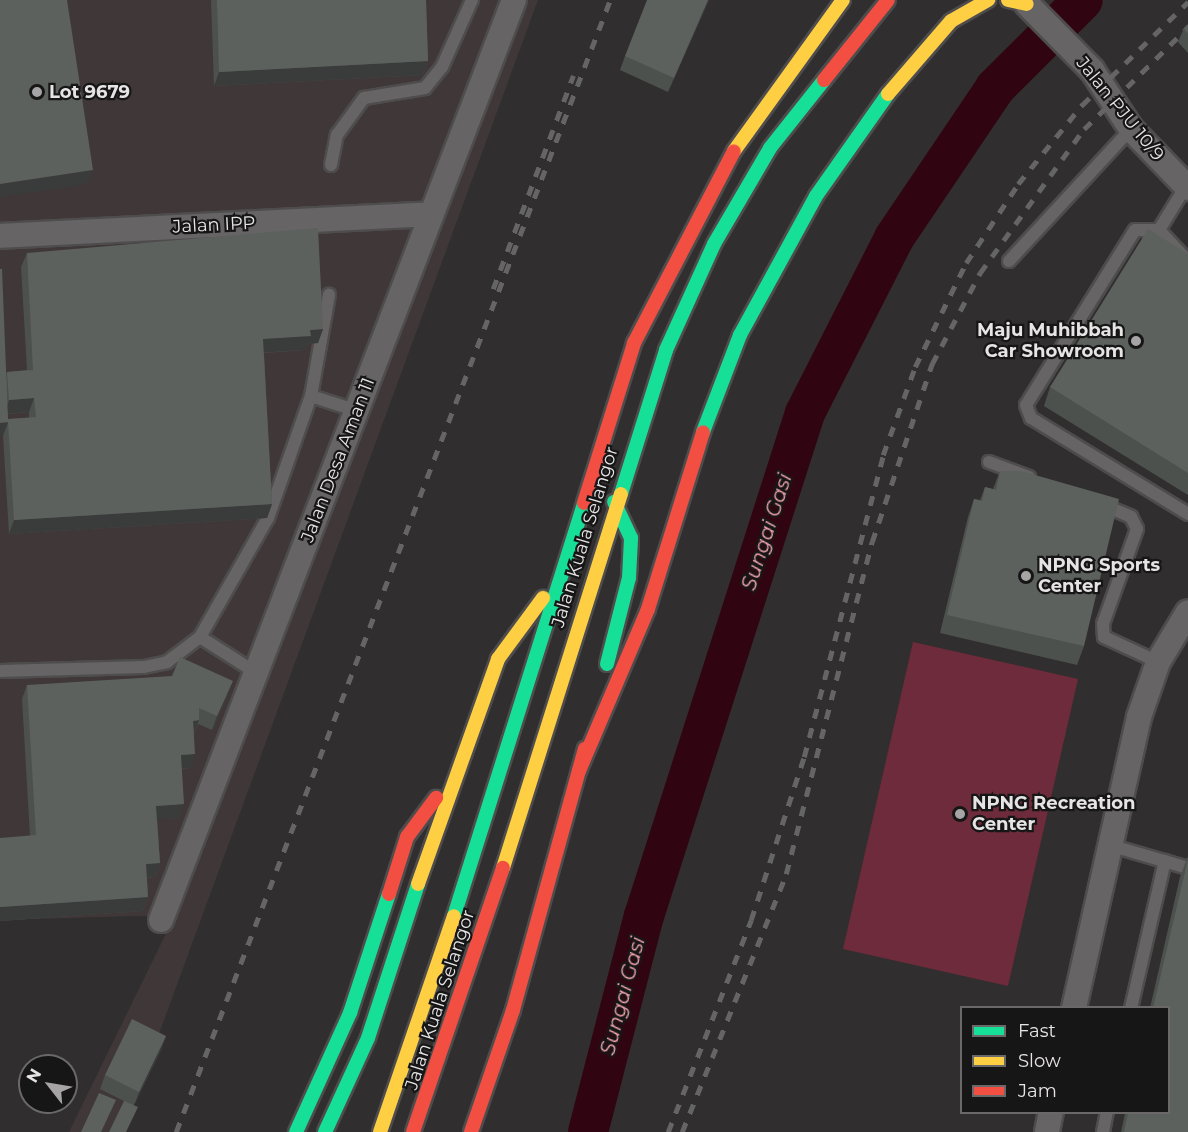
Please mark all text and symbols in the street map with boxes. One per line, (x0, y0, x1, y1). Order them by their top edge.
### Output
street label: Jalan PJU 10/9 (1072, 53, 1168, 165)
place label: Lot 9679 (49, 81, 130, 103)
marker: Lot 9679 (30, 85, 44, 99)
street label: Jalan IPP (172, 212, 256, 238)
place label: Maju Muhibbah Car Showroom (977, 320, 1124, 362)
marker: Maju Muhibbah Car Showroom (1129, 334, 1143, 348)
street label: Jalan Desa Aman 11 (297, 375, 379, 545)
street label: Jalan Kuala Selangor (547, 444, 623, 630)
water label: Sungai Gasi (737, 471, 797, 593)
place label: NPNG Sports Center (1038, 555, 1160, 598)
marker: NPNG Sports Center (1019, 569, 1033, 583)
place label: NPNG Recreation Center (972, 793, 1136, 836)
marker: NPNG Recreation Center (953, 807, 967, 821)
street label: Jalan Kuala Selangor (401, 907, 479, 1093)
water label: Sungai Gasi (596, 934, 650, 1058)
legend (960, 1006, 1170, 1114)
text: Fast (1018, 1020, 1056, 1042)
text: Slow (1018, 1050, 1061, 1072)
north arrow (18, 1054, 78, 1114)
text: N (22, 1065, 45, 1086)
text: Jam (1018, 1080, 1057, 1102)

